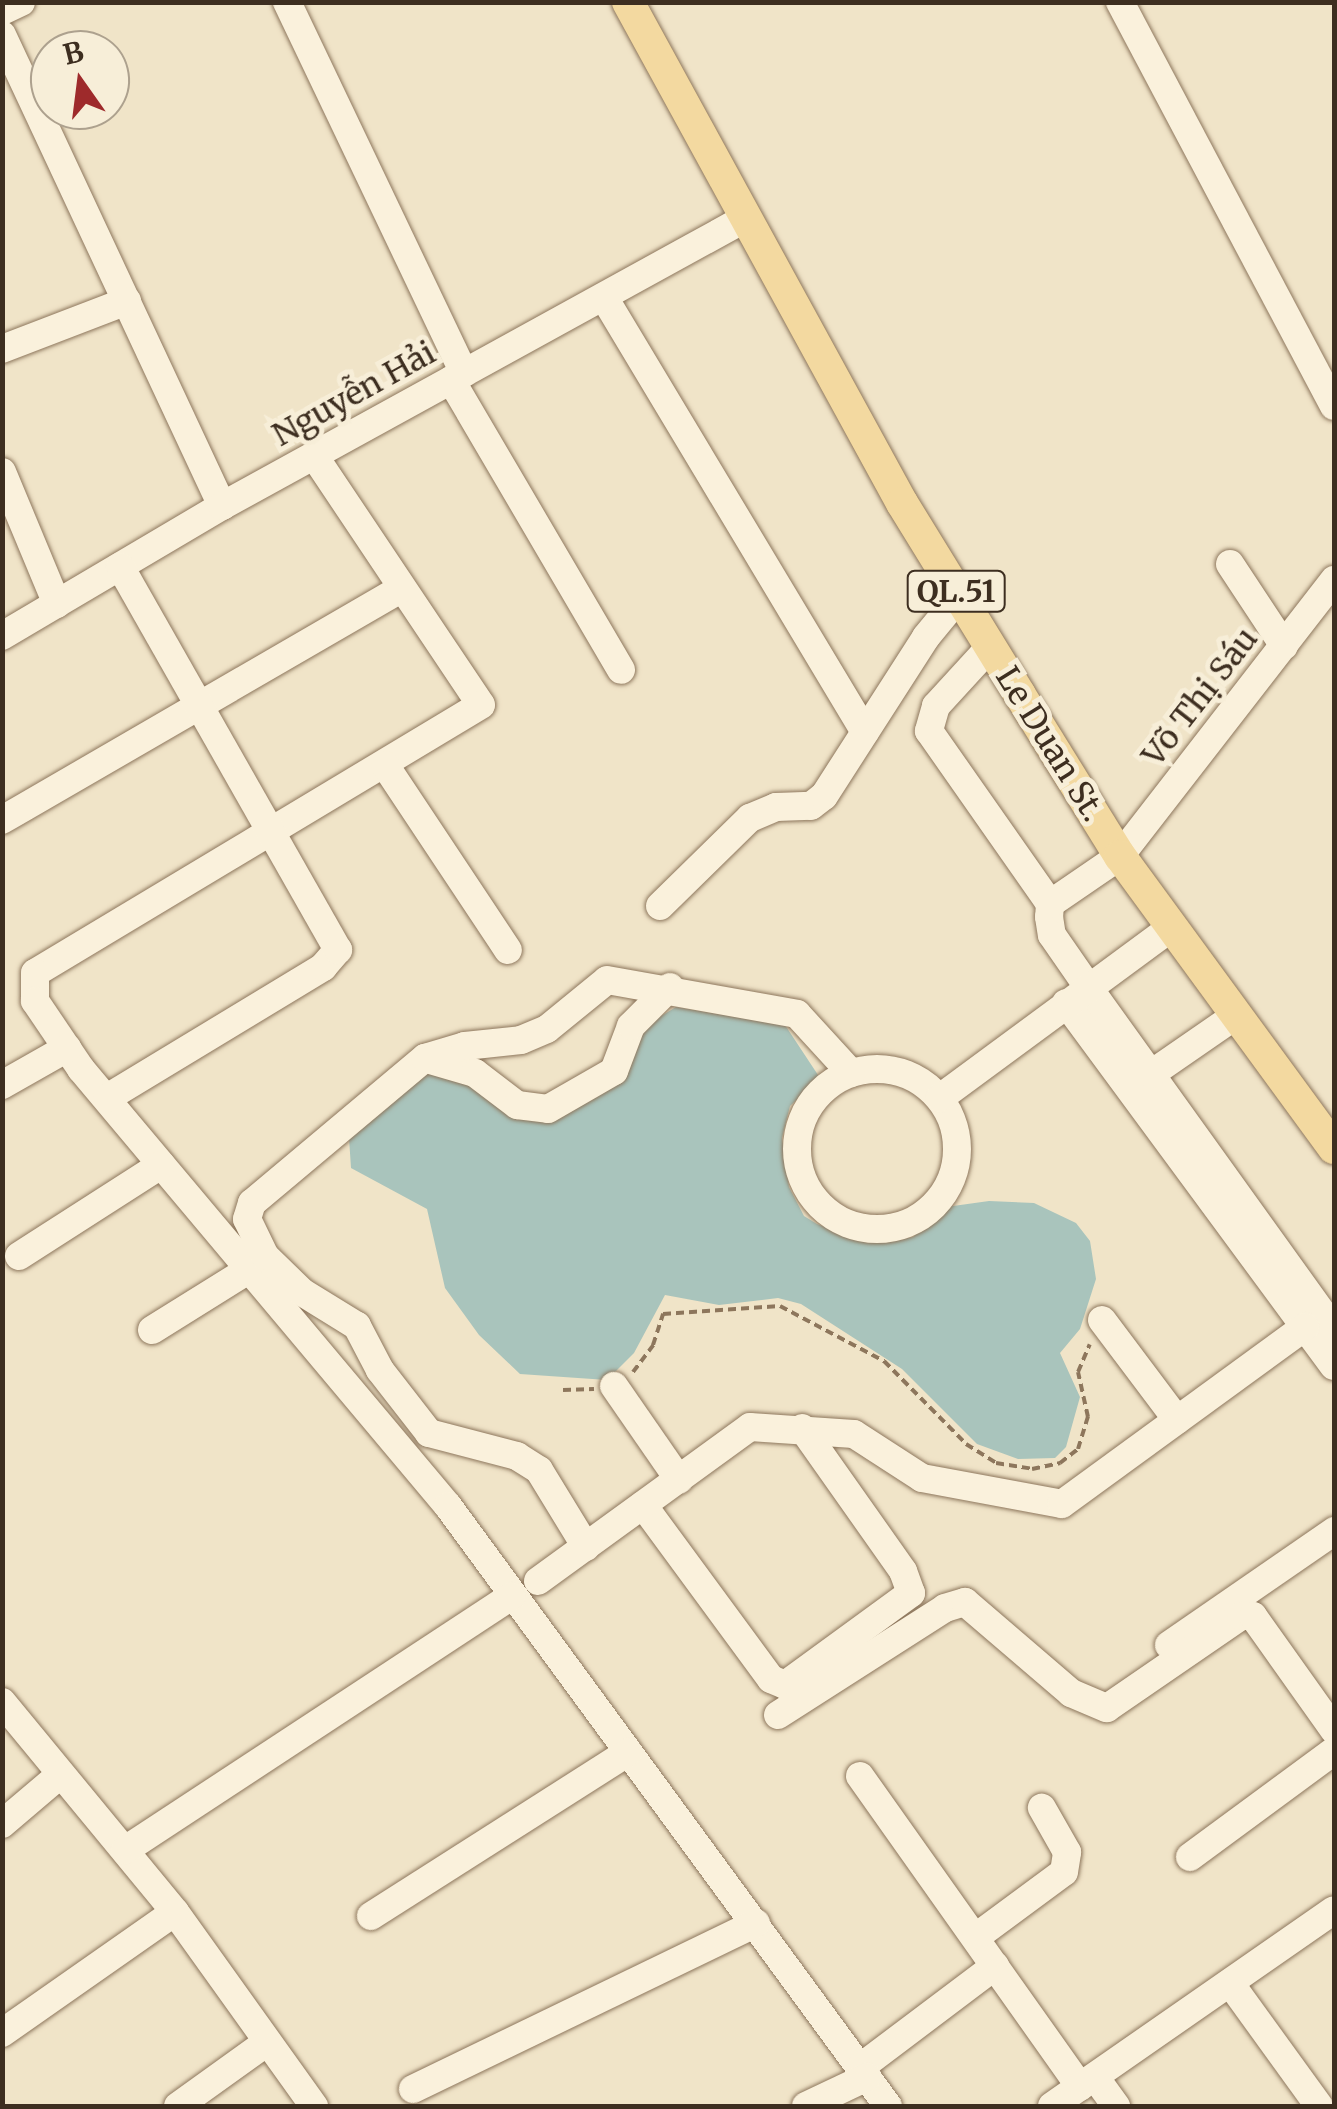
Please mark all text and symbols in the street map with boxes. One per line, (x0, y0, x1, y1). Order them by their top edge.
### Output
north arrow (30, 30, 130, 130)
text: B (59, 33, 87, 73)
street label: Nguyễn Hải (266, 334, 442, 454)
road number: QL.51 (906, 566, 1006, 616)
street label: Võ Thị Sáu (1134, 620, 1266, 774)
street label: Le Duan St. (988, 660, 1112, 828)

